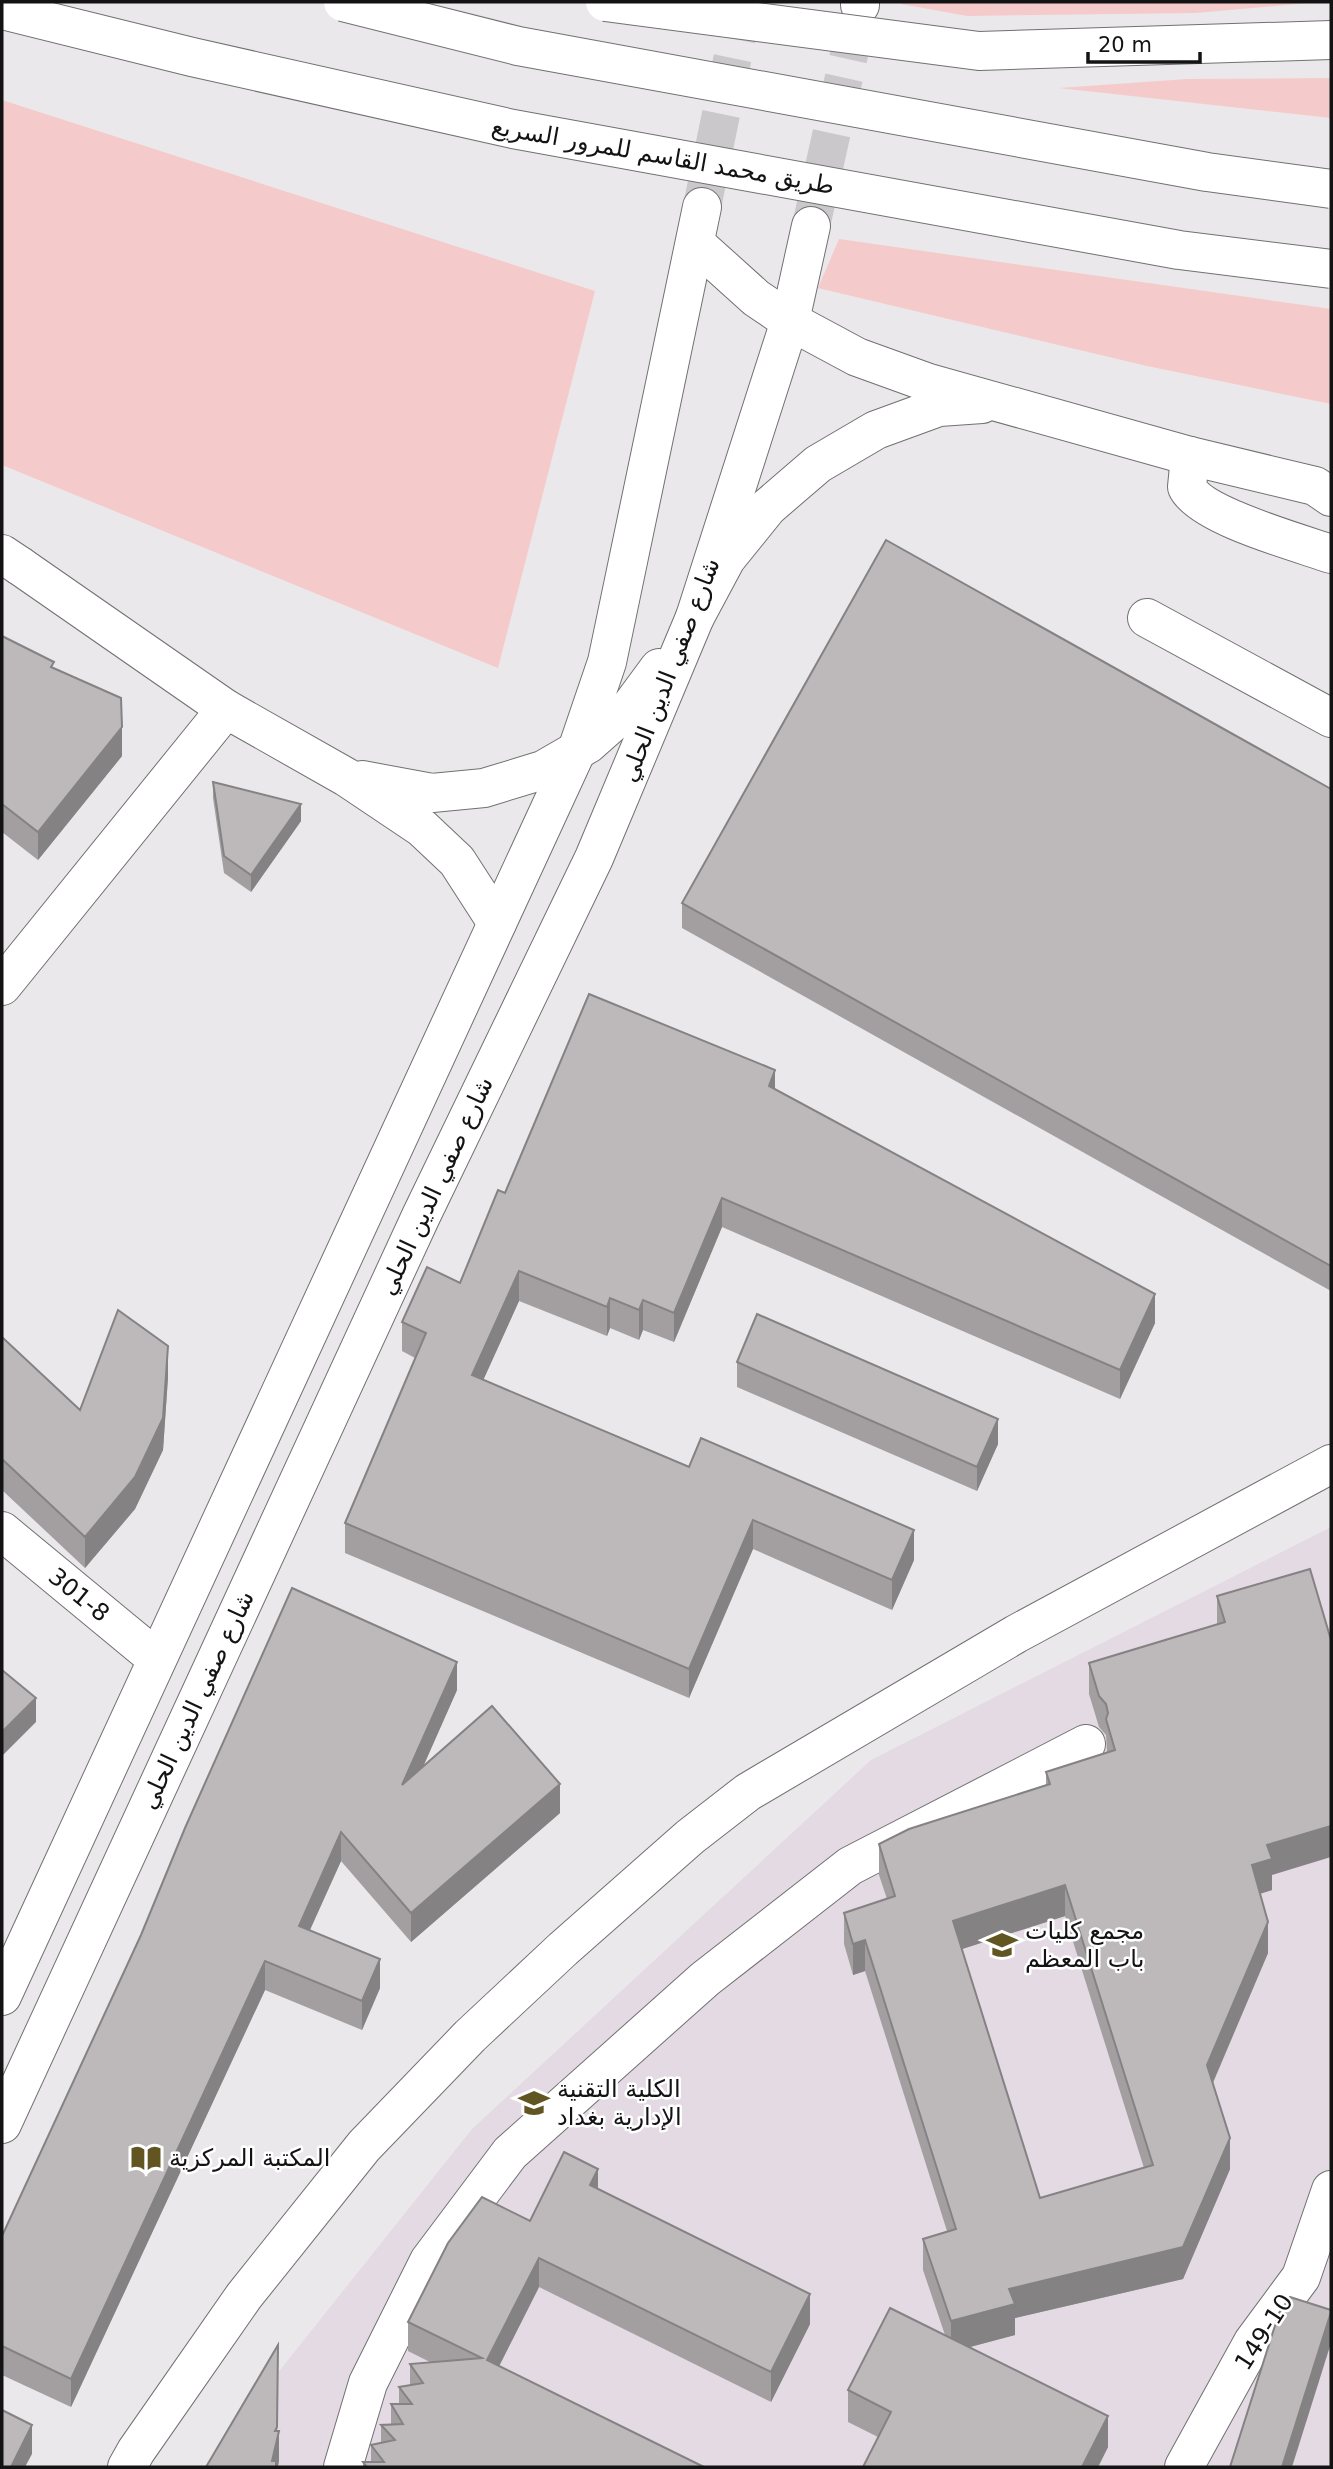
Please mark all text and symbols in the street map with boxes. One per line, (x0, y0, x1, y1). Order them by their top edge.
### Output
scale bar (1088, 21, 1200, 65)
text: 20 m (1098, 33, 1152, 57)
street label: طريق محمد القاسم للمرور السريع (489, 112, 837, 200)
street label: شارع صفي الدين الحلي (614, 554, 726, 786)
street label: شارع صفي الدين الحلي (373, 1072, 499, 1300)
street label: 301-8 (43, 1562, 115, 1628)
street label: شارع صفي الدين الحلي (134, 1586, 260, 1814)
place label: مجمع كليات باب المعظم (1025, 1917, 1144, 1973)
school or university icon: مجمع كليات باب المعظم (985, 1928, 1019, 1962)
place label: الكلية التقنية الإدارية بغداد (557, 2075, 682, 2131)
school or university icon: الكلية التقنية الإدارية بغداد (517, 2086, 551, 2120)
library icon: المكتبة المركزية (129, 2141, 163, 2175)
place label: المكتبة المركزية (169, 2144, 330, 2172)
street label: 149-10 (1229, 2289, 1299, 2375)

